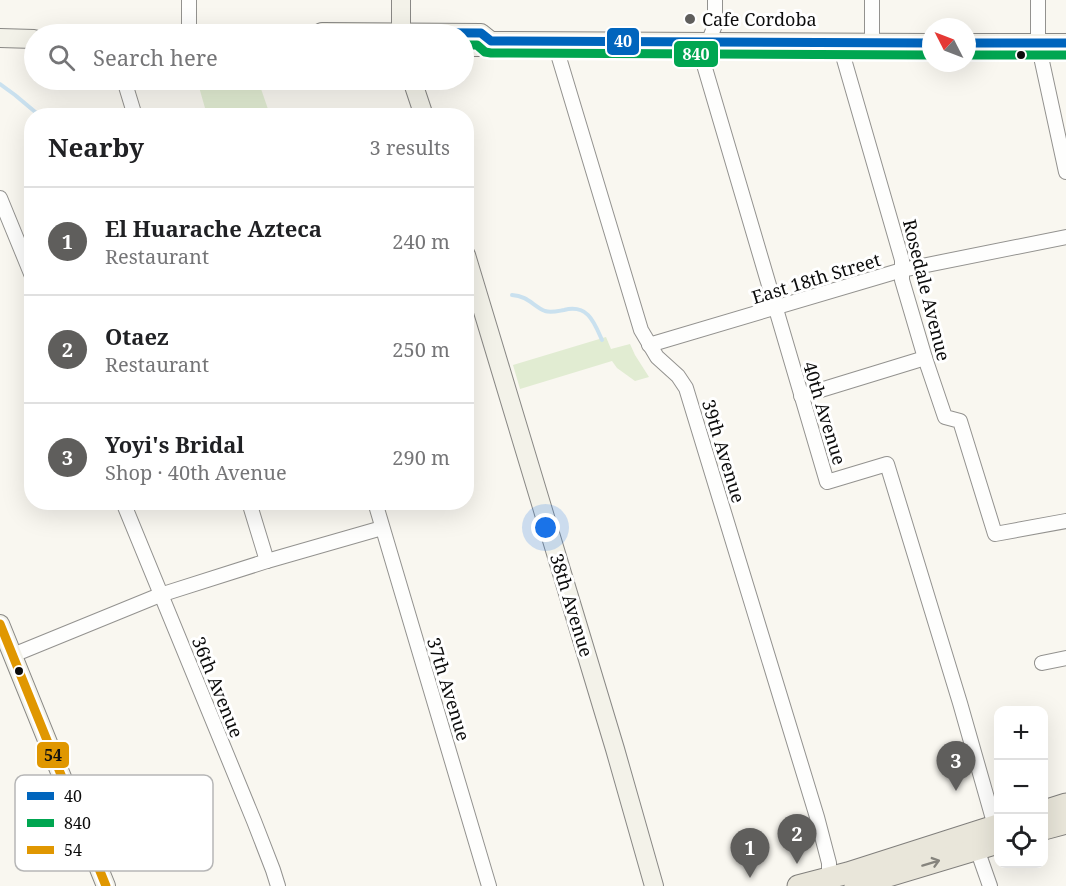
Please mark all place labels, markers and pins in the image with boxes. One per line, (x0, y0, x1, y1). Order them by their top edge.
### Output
place label: Cafe Cordoba (702, 7, 817, 31)
marker: Cafe Cordoba (683, 12, 697, 26)
unlabelled marker (1015, 49, 1027, 61)
unlabelled marker (13, 665, 25, 677)
pin: 3 (936, 742, 976, 791)
pin: 2 (778, 814, 816, 864)
pin: 1 (730, 828, 770, 878)

